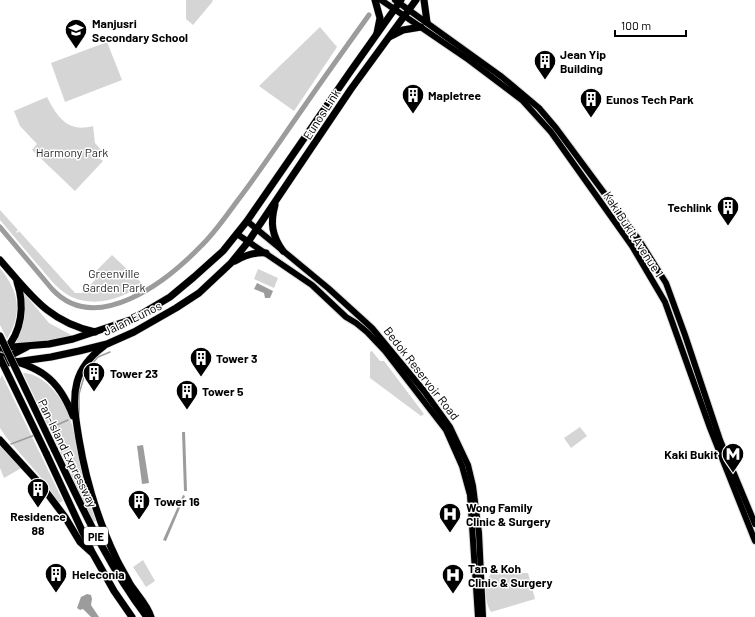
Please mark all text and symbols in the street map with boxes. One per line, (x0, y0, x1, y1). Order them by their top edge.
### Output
scale bar (615, 12, 686, 38)
place label: Manjusri Secondary School (92, 16, 188, 44)
school or university icon: Manjusri Secondary School (63, 17, 89, 50)
text: 100 m (621, 18, 651, 32)
place label: Jean Yip Building (560, 47, 606, 75)
building icon: Jean Yip Building (532, 48, 558, 81)
building icon: Mapletree (400, 82, 426, 115)
street label: Eunos Link (300, 86, 342, 142)
building icon: Eunos Tech Park (578, 86, 604, 119)
place label: Mapletree (428, 88, 482, 102)
place label: Eunos Tech Park (606, 92, 694, 106)
park label: Harmony Park (36, 145, 108, 159)
street label: Kaki Bukit Avenue 1 (601, 189, 667, 279)
building icon: Techlink (715, 194, 741, 227)
place label: Techlink (667, 200, 713, 214)
park label: Greenville Garden Park (82, 266, 146, 294)
street label: Jalan Eunos (101, 298, 164, 338)
street label: Bedok Reservoir Road (381, 324, 463, 422)
building icon: Tower 3 (188, 345, 214, 378)
place label: Tower 3 (216, 351, 257, 365)
building icon: Tower 23 (81, 360, 107, 393)
place label: Tower 23 (110, 366, 158, 380)
building icon: Tower 5 (174, 378, 200, 411)
place label: Tower 5 (202, 384, 244, 398)
street label: Pan-Island Expressway (36, 397, 101, 510)
metro station icon: Kaki Bukit (720, 441, 746, 474)
place label: Kaki Bukit (664, 447, 718, 461)
building icon: Residence 88 (25, 476, 51, 509)
building icon: Tower 16 (126, 488, 152, 521)
place label: Tower 16 (154, 494, 200, 508)
place label: Wong Family Clinic & Surgery (466, 500, 551, 528)
hospital icon: Wong Family Clinic & Surgery (437, 501, 463, 534)
place label: Residence 88 (10, 509, 66, 537)
road number: PIE (84, 527, 108, 545)
building icon: Heleconia (43, 561, 69, 594)
place label: Tan & Koh Clinic & Surgery (468, 561, 553, 589)
hospital icon: Tan & Koh Clinic & Surgery (440, 562, 466, 595)
place label: Heleconia (72, 567, 125, 581)

